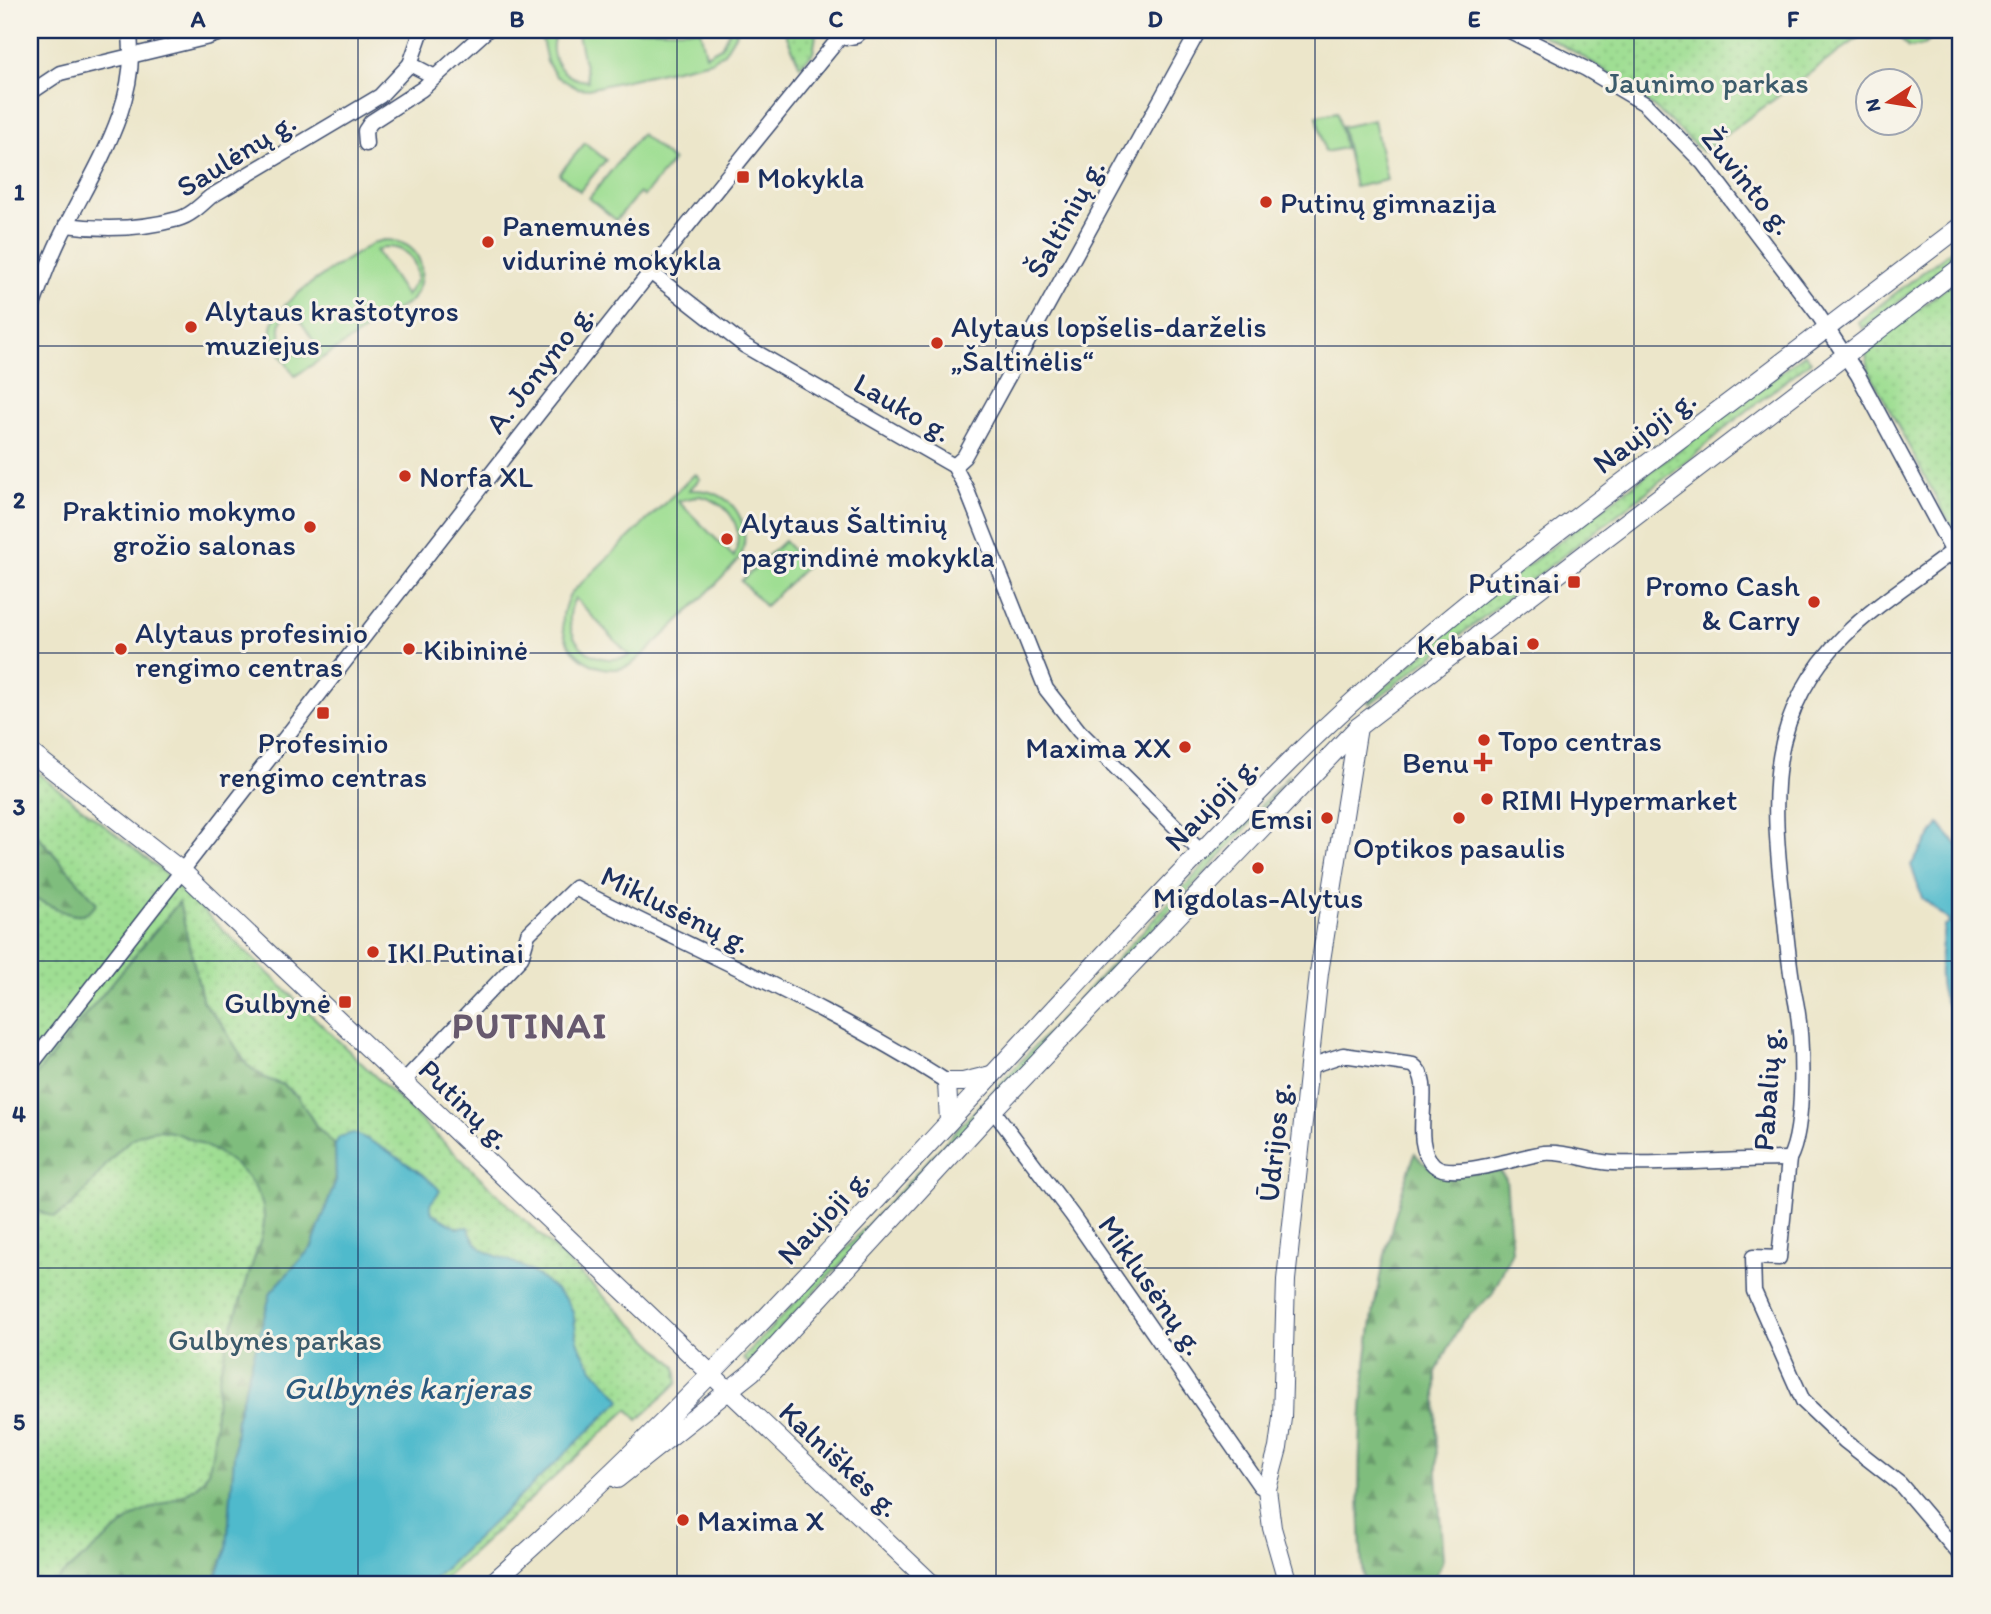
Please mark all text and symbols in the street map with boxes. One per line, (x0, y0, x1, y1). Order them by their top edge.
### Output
text: A (190, 5, 206, 33)
text: B (510, 5, 525, 33)
text: C (829, 5, 844, 33)
text: D (1147, 5, 1163, 33)
text: E (1468, 5, 1481, 33)
text: F (1787, 5, 1800, 33)
park label: Jaunimo parkas (1605, 64, 1809, 101)
north arrow (1854, 66, 1924, 136)
text: N (1860, 97, 1885, 114)
street label: Saulėnų g. (169, 103, 303, 205)
street label: Žuvinto g. (1694, 120, 1802, 242)
street label: Šaltinių g. (1017, 152, 1113, 284)
place label: Mokykla (757, 159, 865, 196)
marker: Mokykla (735, 169, 751, 185)
text: 1 (14, 178, 25, 206)
place label: Putinų gimnazija (1280, 184, 1497, 221)
marker: Putinų gimnazija (1258, 194, 1274, 210)
place label: Panemunės vidurinė mokykla (502, 207, 721, 278)
marker: Panemunės vidurinė mokykla (480, 234, 496, 250)
place label: Alytaus kraštotyros muziejus (205, 292, 459, 363)
street label: A. Jonyno g. (477, 295, 601, 441)
place label: Alytaus lopšelis-darželis „Šaltinėlis“ (951, 308, 1267, 379)
marker: Alytaus kraštotyros muziejus (183, 319, 199, 335)
marker: Alytaus lopšelis-darželis „Šaltinėlis“ (929, 335, 945, 351)
street label: Lauko g. (847, 364, 959, 450)
street label: Naujoji g. (1585, 380, 1703, 482)
place label: Norfa XL (419, 458, 533, 495)
marker: Norfa XL (397, 468, 413, 484)
text: 2 (13, 486, 26, 514)
place label: Praktinio mokymo grožio salonas (62, 492, 296, 563)
place label: Alytaus Šaltinių pagrindinė mokykla (741, 504, 995, 575)
marker: Praktinio mokymo grožio salonas (302, 519, 318, 535)
marker: Alytaus Šaltinių pagrindinė mokykla (719, 531, 735, 547)
place label: Putinai (1468, 564, 1560, 601)
place label: Promo Cash & Carry (1645, 567, 1800, 638)
marker: Putinai (1566, 574, 1582, 590)
marker: Promo Cash & Carry (1806, 594, 1822, 610)
place label: Alytaus profesinio rengimo centras (135, 614, 368, 685)
place label: Kebabai (1416, 626, 1519, 663)
place label: Kibininė (423, 631, 528, 668)
marker: Kebabai (1525, 636, 1541, 652)
marker: Alytaus profesinio rengimo centras (113, 641, 129, 657)
marker: Kibininė (401, 641, 417, 657)
marker: Profesinio rengimo centras (315, 705, 331, 721)
place label: Topo centras (1498, 722, 1662, 759)
place label: Profesinio rengimo centras (219, 724, 427, 795)
place label: Maxima XX (1025, 729, 1171, 766)
marker: Topo centras (1476, 732, 1492, 748)
marker: Maxima XX (1177, 739, 1193, 755)
place label: Benu (1402, 744, 1469, 781)
street label: Naujoji g. (1156, 747, 1266, 859)
marker: Benu (1475, 754, 1491, 770)
place label: RIMI Hypermarket (1501, 781, 1737, 818)
marker: RIMI Hypermarket (1479, 791, 1495, 807)
text: 3 (13, 793, 26, 821)
place label: Emsi (1250, 800, 1313, 837)
marker: Emsi (1319, 810, 1335, 826)
marker: Optikos pasaulis (1451, 810, 1467, 826)
place label: Optikos pasaulis (1353, 829, 1565, 866)
street label: Miklusėnų g. (595, 857, 757, 961)
marker: Migdolas-Alytus (1250, 860, 1266, 876)
place label: Migdolas-Alytus (1153, 879, 1363, 916)
place label: IKI Putinai (387, 934, 524, 971)
marker: IKI Putinai (365, 944, 381, 960)
place label: Gulbynė (224, 984, 331, 1021)
marker: Gulbynė (337, 994, 353, 1010)
district label: PUTINAI (452, 1003, 608, 1047)
street label: Pabalių g. (1744, 1026, 1790, 1152)
street label: Putinų g. (411, 1051, 519, 1157)
street label: Ūdrijos g. (1249, 1080, 1299, 1204)
text: 4 (12, 1100, 26, 1128)
street label: Naujoji g. (769, 1160, 877, 1272)
street label: Miklusėnų g. (1090, 1208, 1214, 1362)
park label: Gulbynės parkas (168, 1321, 382, 1358)
water label: Gulbynės karjeras (283, 1369, 533, 1407)
street label: Kalniškės g. (771, 1393, 909, 1525)
text: 5 (13, 1408, 25, 1436)
place label: Maxima X (697, 1502, 824, 1539)
marker: Maxima X (675, 1512, 691, 1528)

